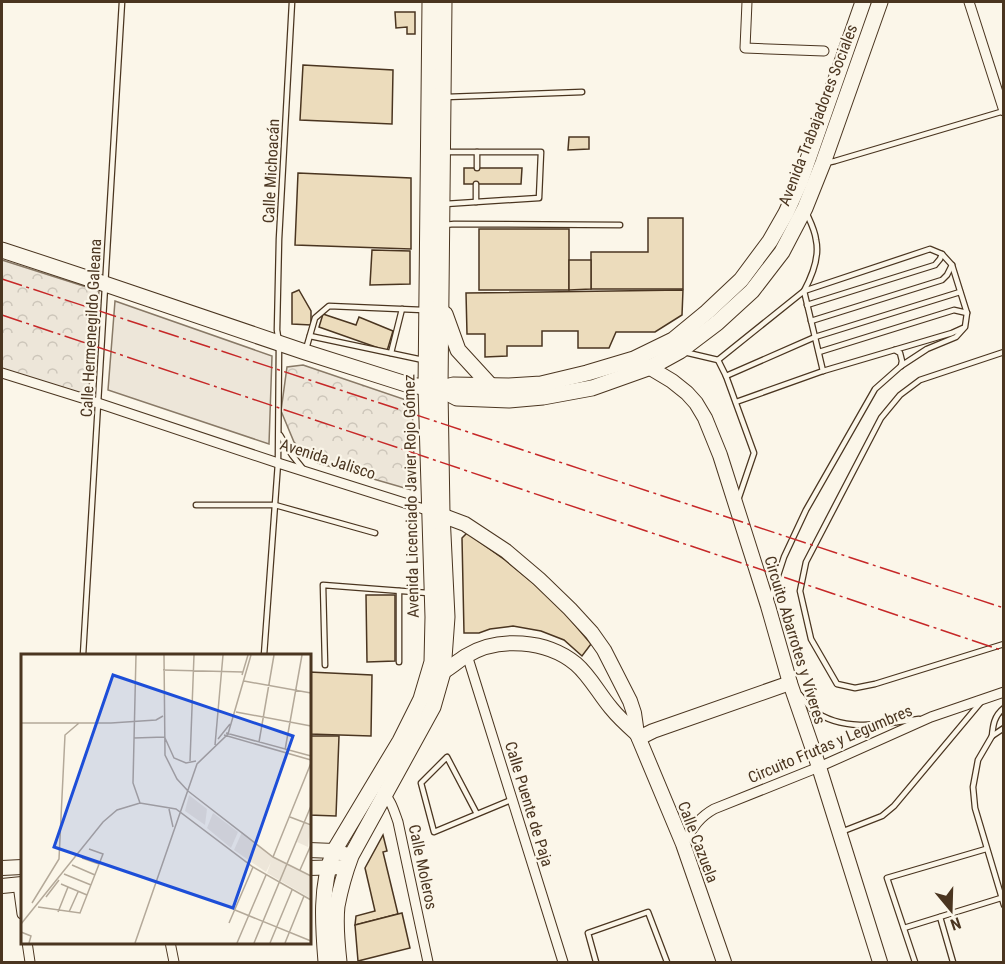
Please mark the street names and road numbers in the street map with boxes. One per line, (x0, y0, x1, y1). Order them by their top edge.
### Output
street label: Avenida Trabajadores Sociales (775, 22, 861, 208)
street label: Calle Michoacán (259, 118, 283, 224)
street label: Calle Hermenegildo Galeana (77, 238, 105, 418)
street label: Avenida Licenciado Javier Rojo Gómez (399, 374, 423, 618)
street label: Avenida Jalisco (278, 435, 378, 483)
street label: Circuito Abarrotes y Víveres (760, 554, 830, 726)
street label: Circuito Frutas y Legumbres (745, 701, 915, 787)
street label: Calle Puente de Paja (501, 739, 557, 869)
street label: Calle Cazuela (674, 799, 722, 885)
street label: Calle Moleros (405, 823, 441, 911)

